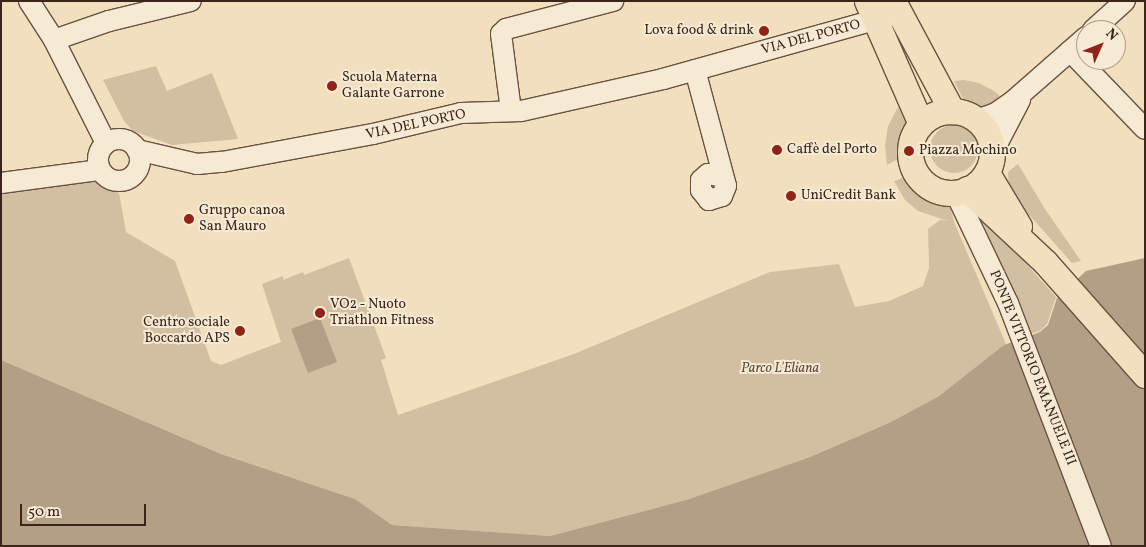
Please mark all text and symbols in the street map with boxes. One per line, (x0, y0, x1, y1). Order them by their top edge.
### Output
street label: VIA DEL PORTO (760, 17, 862, 59)
north arrow (1076, 20, 1126, 70)
place label: Lova food & drink (644, 23, 754, 39)
marker: Lova food & drink (758, 25, 770, 37)
text: N (1101, 25, 1122, 45)
place label: Scuola Materna Galante Garrone (342, 70, 444, 102)
marker: Scuola Materna Galante Garrone (326, 80, 338, 92)
street label: VIA DEL PORTO (364, 106, 468, 144)
place label: Caffè del Porto (787, 142, 877, 158)
place label: Piazza Mochino (919, 143, 1017, 159)
marker: Caffè del Porto (771, 144, 783, 156)
marker: Piazza Mochino (903, 145, 915, 157)
place label: UniCredit Bank (801, 188, 896, 204)
marker: UniCredit Bank (785, 190, 797, 202)
place label: Gruppo canoa San Mauro (199, 203, 285, 236)
marker: Gruppo canoa San Mauro (183, 213, 195, 225)
street label: PONTE VITTORIO EMANUELE III (985, 268, 1079, 468)
place label: VO2 - Nuoto Triathlon Fitness (330, 297, 434, 330)
marker: VO2 - Nuoto Triathlon Fitness (314, 307, 326, 319)
place label: Centro sociale Boccardo APS (143, 315, 230, 348)
marker: Centro sociale Boccardo APS (234, 325, 246, 337)
park label: Parco L'Eliana (741, 361, 819, 377)
scale bar (22, 494, 149, 526)
text: 50 m (28, 502, 60, 523)

